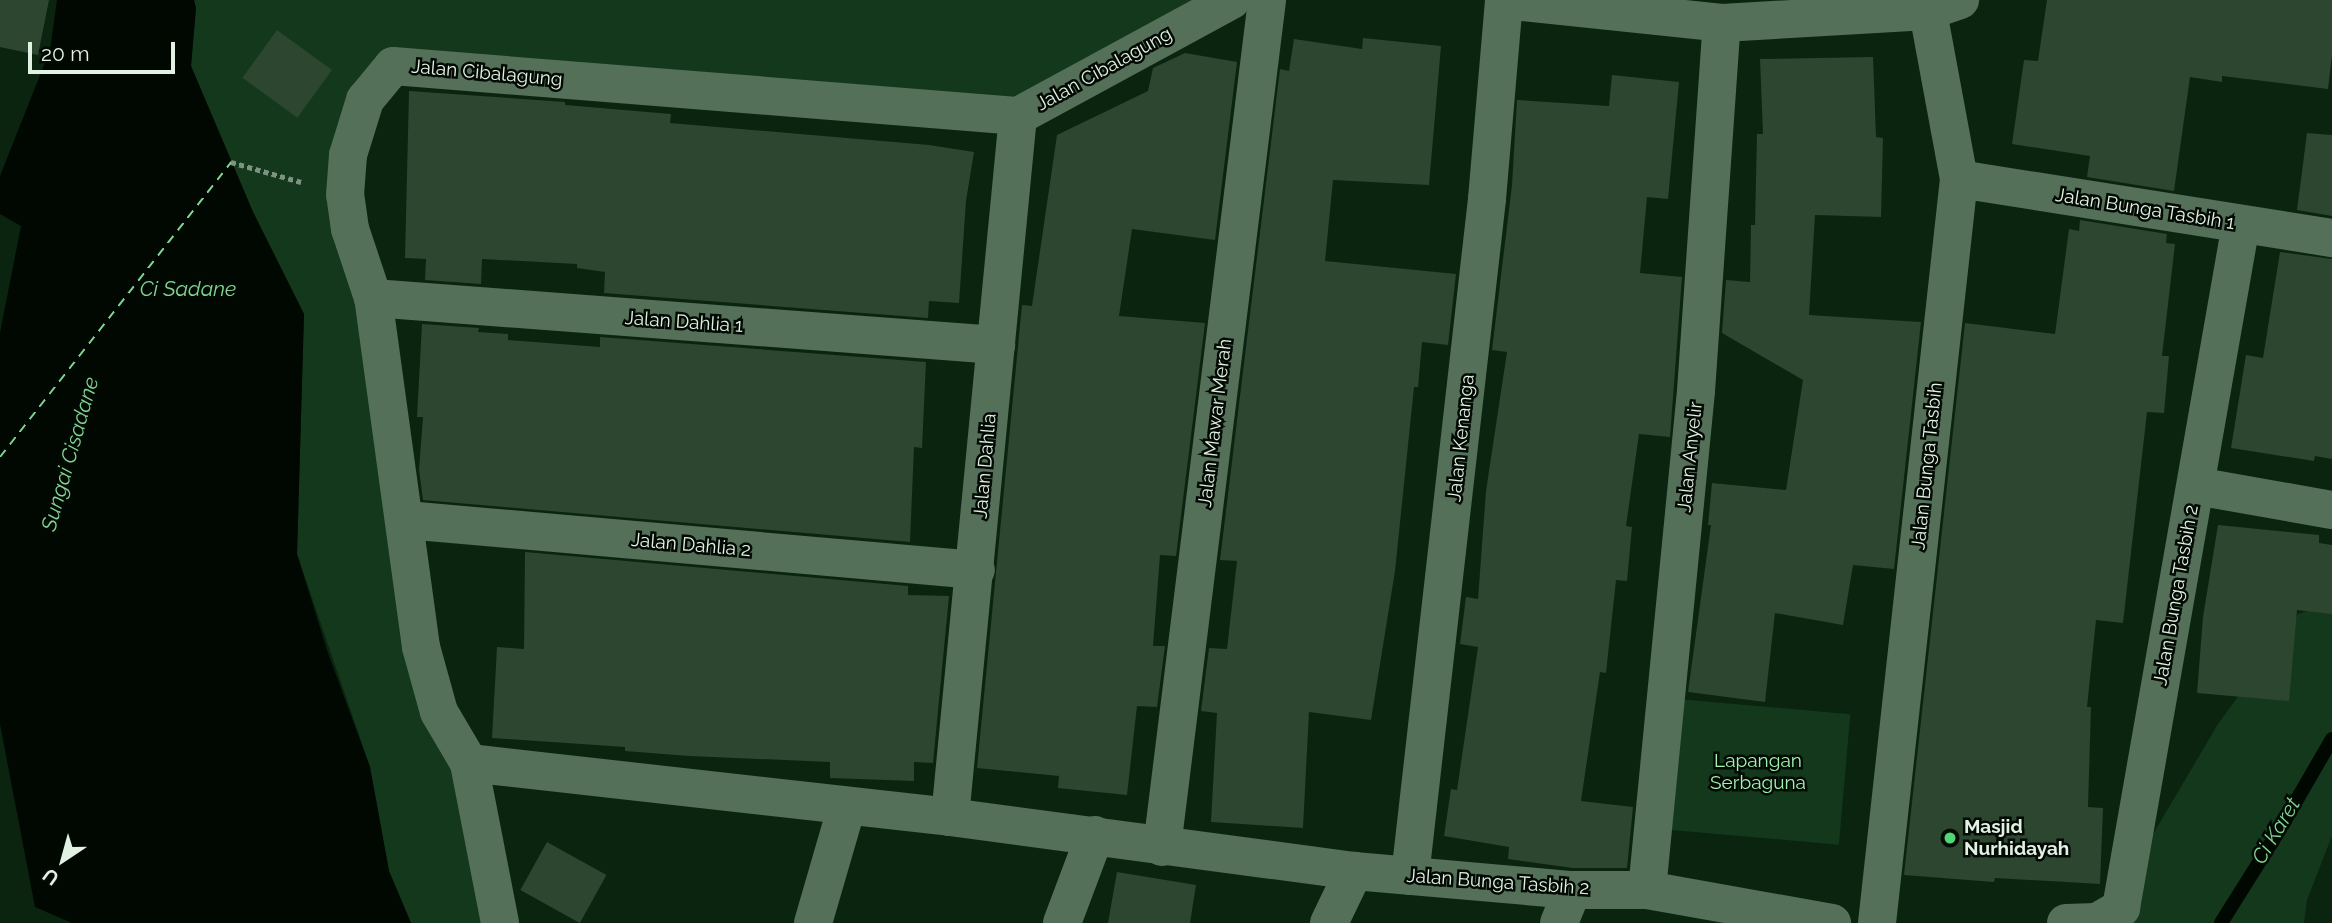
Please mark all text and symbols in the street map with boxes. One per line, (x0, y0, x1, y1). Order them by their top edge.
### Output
street label: Jalan Cibalagung (1032, 22, 1176, 116)
scale bar (32, 28, 178, 72)
text: 20 m (41, 41, 89, 66)
street label: Jalan Cibalagung (411, 55, 563, 91)
street label: Jalan Bunga Tasbih 1 (2053, 184, 2237, 234)
water label: Ci Sadane (140, 276, 236, 302)
street label: Jalan Dahlia 1 (624, 306, 744, 338)
street label: Jalan Mawar Merah (1193, 337, 1237, 509)
street label: Jalan Kenanga (1443, 373, 1479, 503)
water label: Sungai Cisadane (36, 374, 104, 534)
street label: Jalan Bunga Tasbih (1907, 381, 1947, 551)
street label: Jalan Anyelir (1673, 400, 1707, 514)
street label: Jalan Dahlia (969, 413, 1001, 519)
street label: Jalan Bunga Tasbih 2 (2149, 503, 2203, 687)
street label: Jalan Dahlia 2 (630, 528, 752, 562)
park label: Lapangan Serbaguna (1710, 750, 1806, 794)
water label: Ci Karet (2246, 793, 2306, 869)
place label: Masjid Nurhidayah (1964, 816, 2069, 860)
north arrow (28, 825, 98, 895)
marker: Masjid Nurhidayah (1942, 830, 1958, 846)
text: U (38, 864, 63, 890)
street label: Jalan Bunga Tasbih 2 (1406, 864, 1590, 900)

